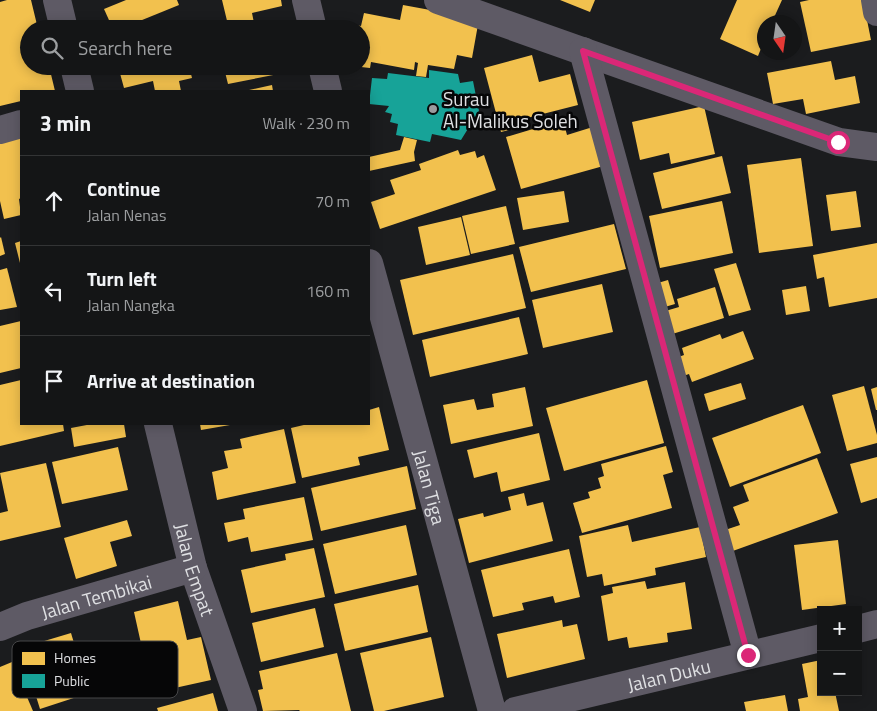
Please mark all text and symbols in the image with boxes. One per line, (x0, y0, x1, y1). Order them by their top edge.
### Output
north arrow (757, 15, 802, 60)
search box (20, 20, 370, 75)
text: Search here (78, 33, 172, 62)
icon: search (38, 34, 66, 62)
place label: Surau Al-Malikus Soleh (443, 84, 578, 135)
marker: Surau Al-Malikus Soleh (427, 103, 439, 115)
text: 3 min (40, 107, 91, 139)
text: Walk · 230 m (262, 111, 350, 135)
route start (827, 131, 850, 154)
text: Continue (87, 174, 160, 203)
icon: ahead (40, 187, 68, 215)
text: 70 m (315, 189, 350, 213)
text: Jalan Nenas (87, 203, 166, 227)
text: Turn left (87, 264, 157, 293)
icon: left (40, 277, 68, 305)
text: 160 m (306, 279, 350, 303)
text: Jalan Nangka (87, 293, 175, 317)
text: Arrive at destination (87, 366, 255, 395)
icon: arrive (40, 367, 68, 395)
street label: Jalan Tiga (406, 446, 455, 528)
street label: Jalan Empat (168, 520, 223, 620)
street label: Jalan Tembikai (37, 566, 155, 626)
map controls (817, 606, 862, 696)
button: + (817, 606, 862, 651)
legend (12, 641, 178, 698)
route end (737, 644, 760, 667)
text: Homes (54, 647, 96, 668)
street label: Jalan Duku (624, 650, 713, 698)
button: − (817, 651, 862, 696)
text: Public (54, 670, 90, 691)

